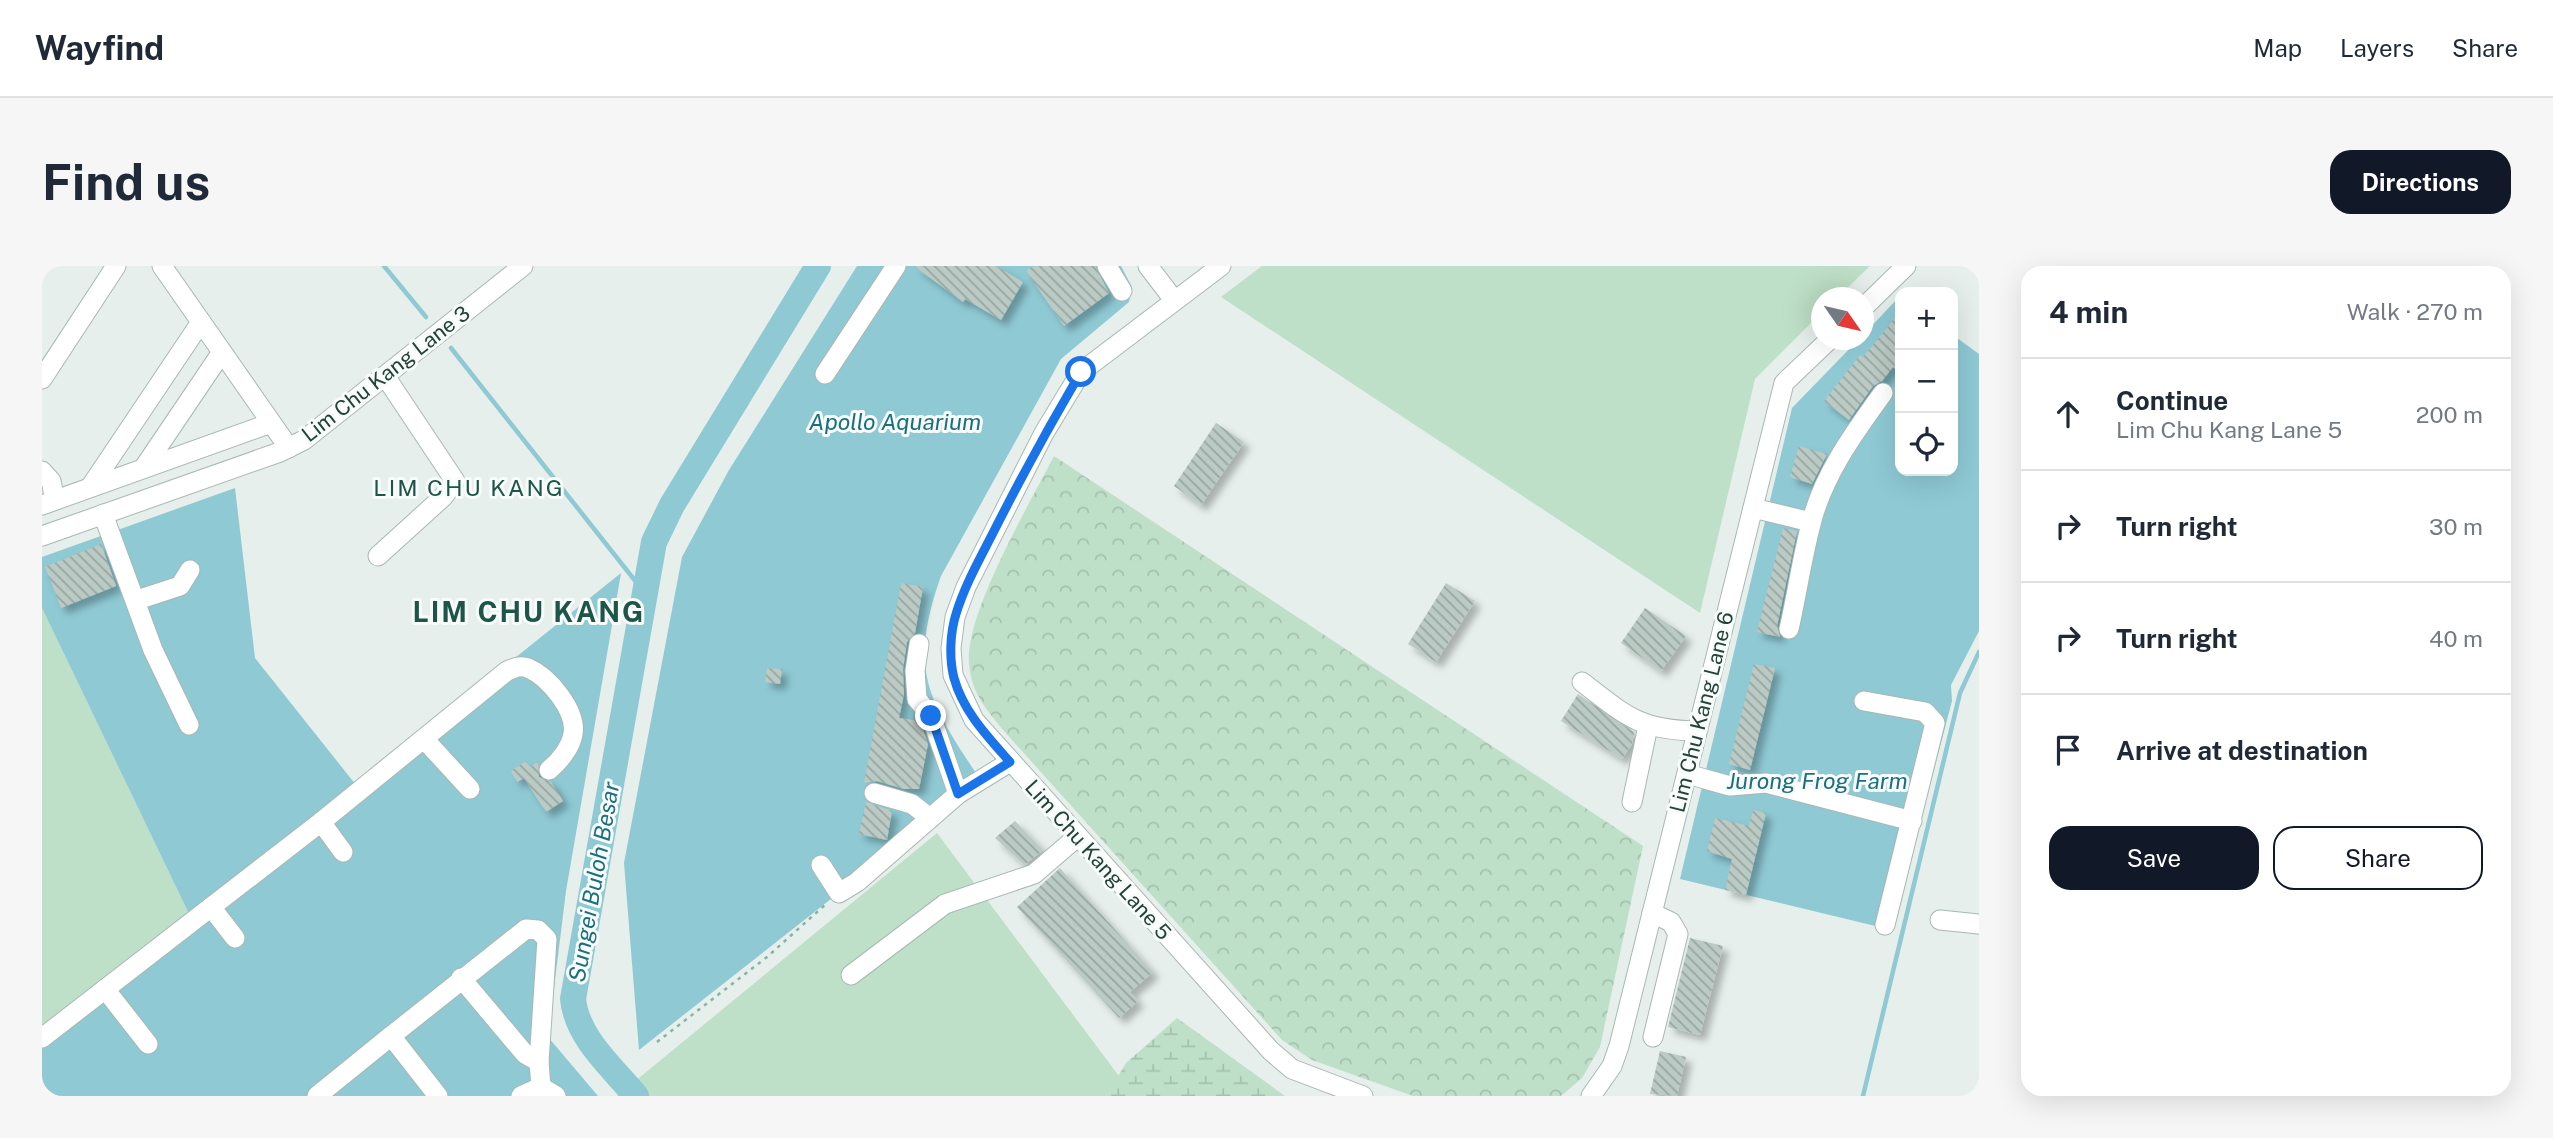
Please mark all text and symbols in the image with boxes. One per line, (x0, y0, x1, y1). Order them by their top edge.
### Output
text: Wayfind (35, 29, 164, 67)
text: Map (2253, 34, 2302, 62)
text: Layers (2340, 34, 2414, 62)
text: Share (2452, 34, 2518, 62)
button: Directions (2330, 150, 2511, 214)
text: Find us (42, 153, 210, 211)
north arrow (1811, 287, 1874, 350)
map controls (1895, 287, 1958, 476)
button: + (1895, 287, 1958, 350)
text: 4 min (2049, 294, 2128, 330)
text: Walk · 270 m (2347, 298, 2483, 325)
street label: Lim Chu Kang Lane 3 (297, 300, 475, 447)
button: − (1895, 350, 1958, 413)
route start (1065, 356, 1096, 387)
text: Continue (2116, 385, 2228, 416)
icon: ahead (2049, 395, 2087, 433)
text: 200 m (2416, 401, 2483, 428)
water label: Apollo Aquarium (809, 408, 981, 435)
button: locate (1895, 413, 1958, 476)
text: Lim Chu Kang Lane 5 (2116, 416, 2342, 443)
district label: LIM CHU KANG (373, 474, 565, 501)
icon: right (2049, 507, 2087, 545)
text: Turn right (2116, 511, 2238, 542)
text: 30 m (2429, 513, 2483, 540)
district label: LIM CHU KANG (413, 595, 645, 628)
street label: Lim Chu Kang Lane 6 (1664, 609, 1739, 815)
icon: right (2049, 619, 2087, 657)
text: Turn right (2116, 623, 2238, 654)
text: 40 m (2429, 625, 2483, 652)
route end (915, 700, 946, 731)
icon: arrive (2049, 731, 2087, 769)
text: Arrive at destination (2116, 735, 2368, 766)
water label: Jurong Frog Farm (1726, 767, 1908, 794)
street label: Lim Chu Kang Lane 5 (1020, 775, 1177, 945)
water label: Sungei Buloh Besar (563, 779, 624, 984)
button: Save (2049, 826, 2259, 890)
button: Share (2273, 826, 2483, 890)

